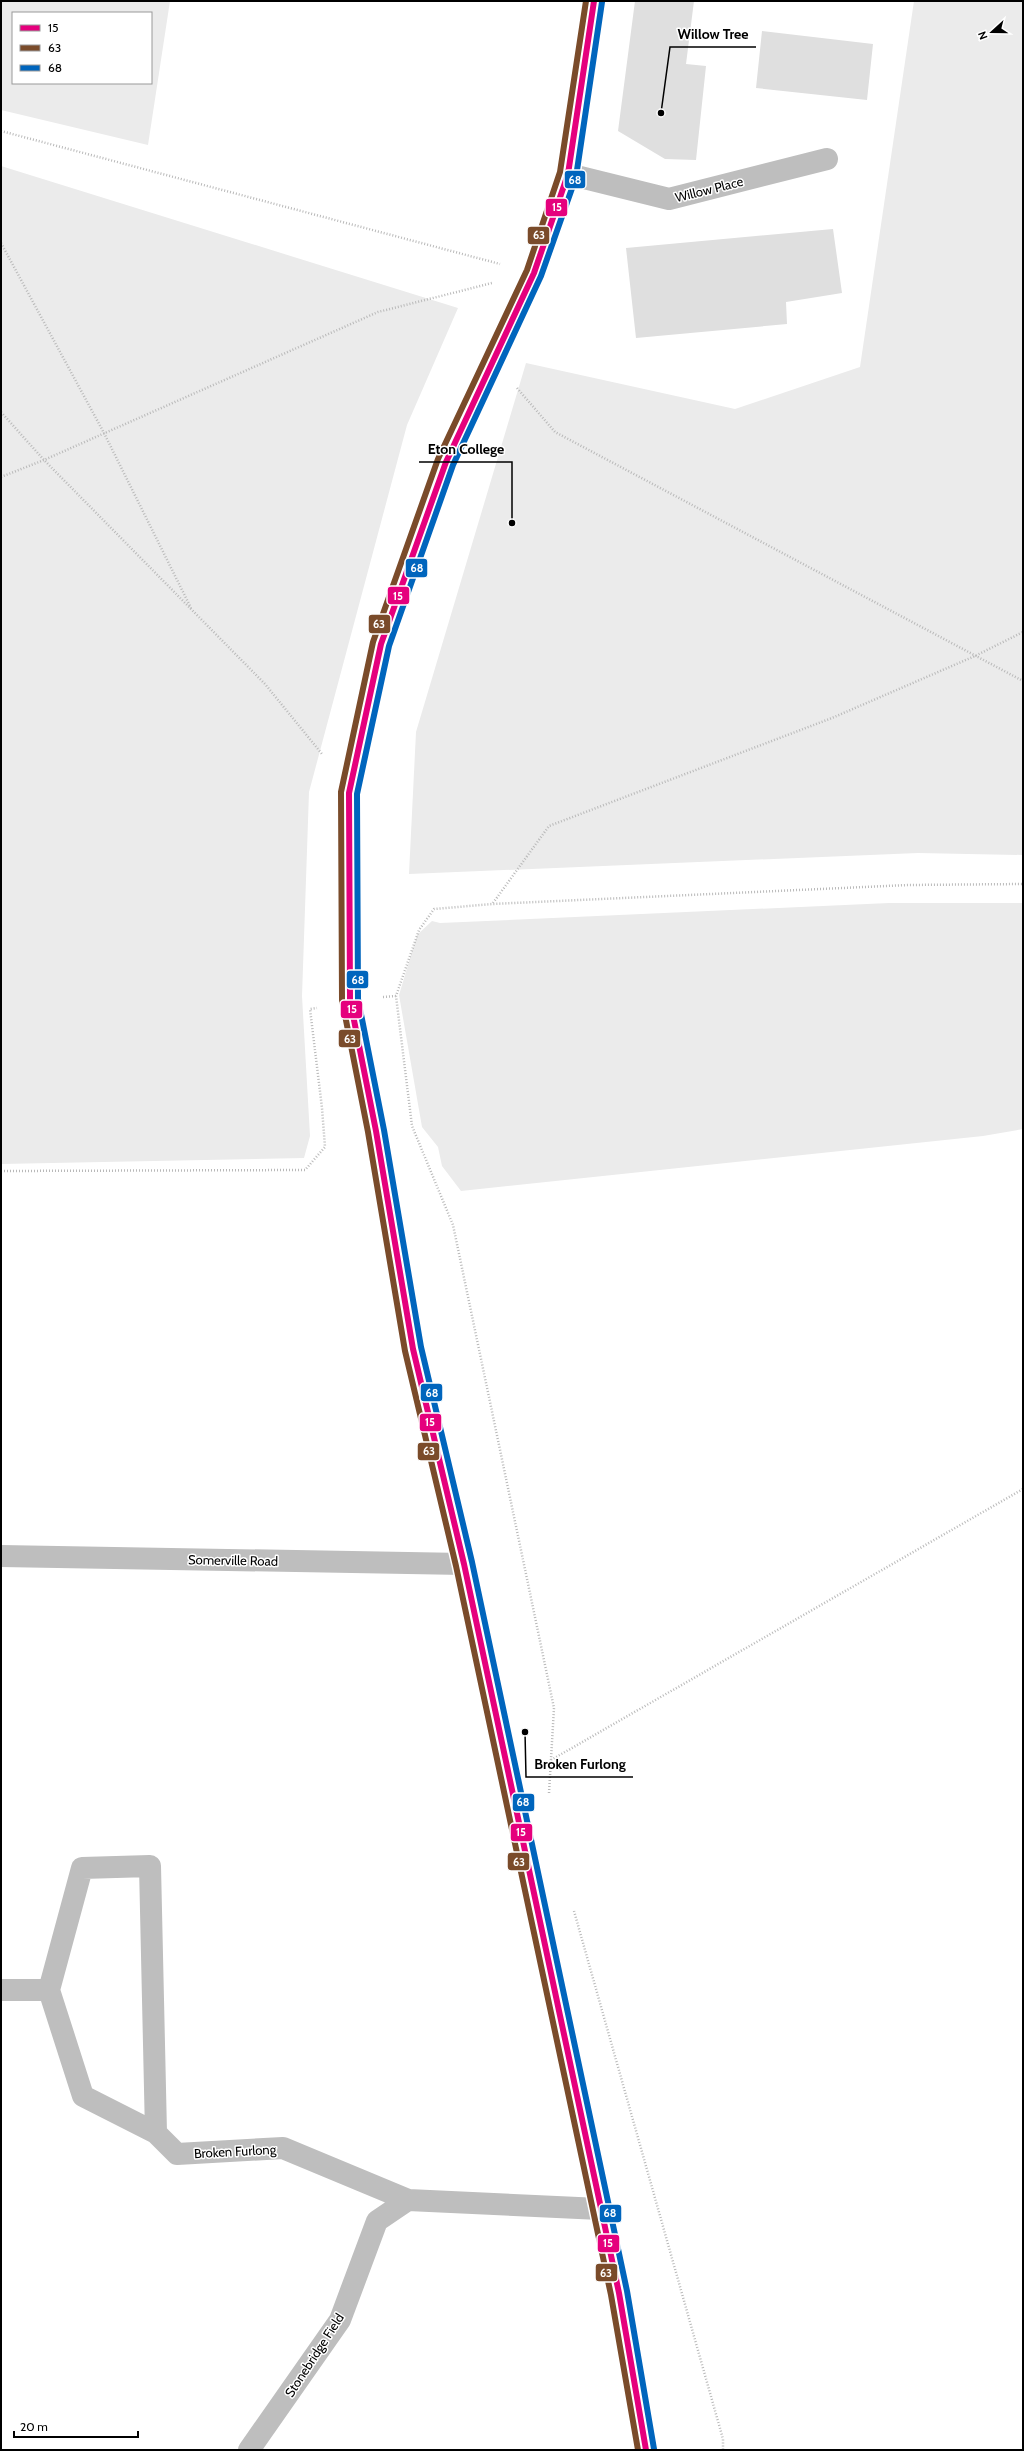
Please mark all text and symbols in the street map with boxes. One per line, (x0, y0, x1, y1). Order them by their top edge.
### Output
legend (12, 12, 152, 84)
north arrow (972, 12, 1012, 52)
text: 15 (48, 20, 58, 35)
callout: Willow Tree (670, 21, 756, 47)
text: Willow Tree (678, 25, 748, 43)
text: N (975, 29, 991, 42)
text: 63 (48, 40, 61, 55)
text: 68 (48, 60, 62, 75)
line badge: 68 (564, 170, 586, 189)
text: 68 (569, 173, 582, 187)
street label: Willow Place (673, 173, 745, 205)
line badge: 15 (545, 198, 568, 217)
text: 15 (552, 200, 562, 214)
line badge: 63 (527, 226, 550, 245)
text: 63 (533, 228, 545, 242)
callout: Eton College (419, 436, 512, 462)
text: Eton College (428, 440, 504, 458)
line badge: 68 (405, 558, 428, 578)
text: 68 (411, 561, 424, 575)
line badge: 15 (387, 586, 410, 605)
text: 15 (393, 589, 403, 603)
line badge: 63 (368, 614, 391, 634)
text: 63 (373, 617, 385, 631)
line badge: 68 (346, 970, 369, 989)
text: 68 (352, 973, 365, 987)
line badge: 15 (340, 1000, 363, 1019)
text: 15 (347, 1002, 357, 1016)
line badge: 63 (338, 1029, 361, 1048)
text: 63 (344, 1032, 356, 1046)
line badge: 68 (420, 1383, 443, 1402)
text: 68 (426, 1386, 439, 1400)
line badge: 15 (419, 1413, 442, 1432)
text: 15 (425, 1415, 435, 1429)
line badge: 63 (417, 1442, 440, 1461)
text: 63 (423, 1444, 435, 1458)
street label: Somerville Road (188, 1551, 278, 1569)
callout: Broken Furlong (526, 1751, 633, 1777)
text: Broken Furlong (534, 1755, 626, 1773)
line badge: 68 (512, 1793, 535, 1812)
text: 68 (517, 1795, 530, 1809)
line badge: 15 (510, 1823, 533, 1842)
text: 15 (516, 1825, 526, 1839)
line badge: 63 (507, 1852, 530, 1871)
text: 63 (513, 1855, 525, 1869)
street label: Broken Furlong (194, 2141, 277, 2161)
line badge: 68 (599, 2204, 622, 2223)
text: 68 (604, 2206, 617, 2220)
line badge: 15 (597, 2234, 620, 2253)
text: 15 (603, 2236, 613, 2250)
line badge: 63 (595, 2263, 618, 2282)
text: 63 (600, 2266, 612, 2280)
street label: Stonebridge Field (281, 2310, 347, 2400)
scale bar (14, 2413, 138, 2439)
text: 20 m (20, 2419, 48, 2434)

